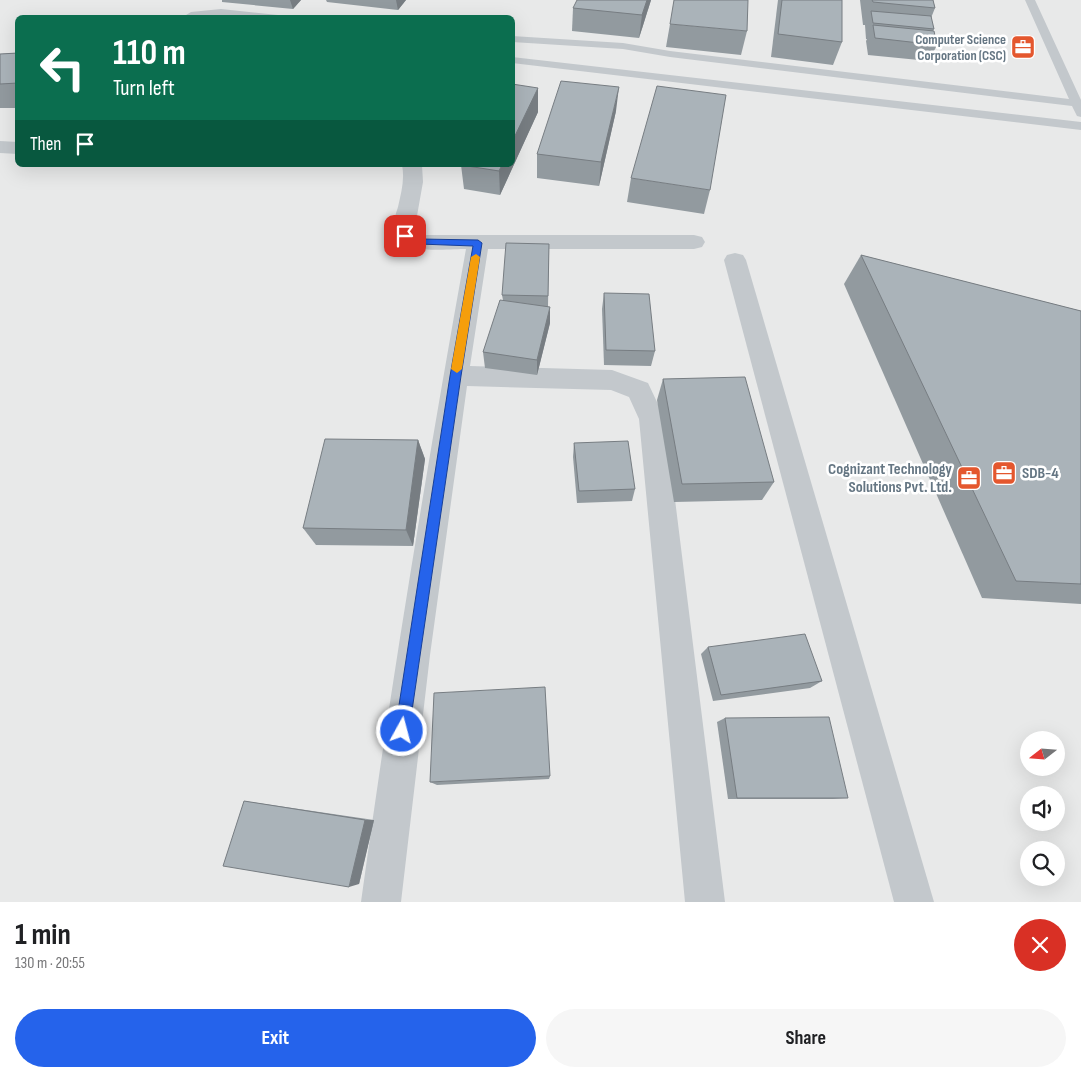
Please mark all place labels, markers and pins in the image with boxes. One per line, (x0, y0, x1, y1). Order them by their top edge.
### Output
place label: Computer Science Corporation (CSC) (915, 31, 1006, 64)
office icon: Computer Science Corporation (CSC) (1010, 34, 1036, 60)
pin (384, 215, 426, 257)
place label: Cognizant Technology Solutions Pvt. Ltd. (828, 460, 952, 497)
office icon: SDB-4 (991, 460, 1017, 486)
place label: SDB-4 (1022, 464, 1059, 483)
office icon: Cognizant Technology Solutions Pvt. Ltd. (956, 465, 982, 491)

